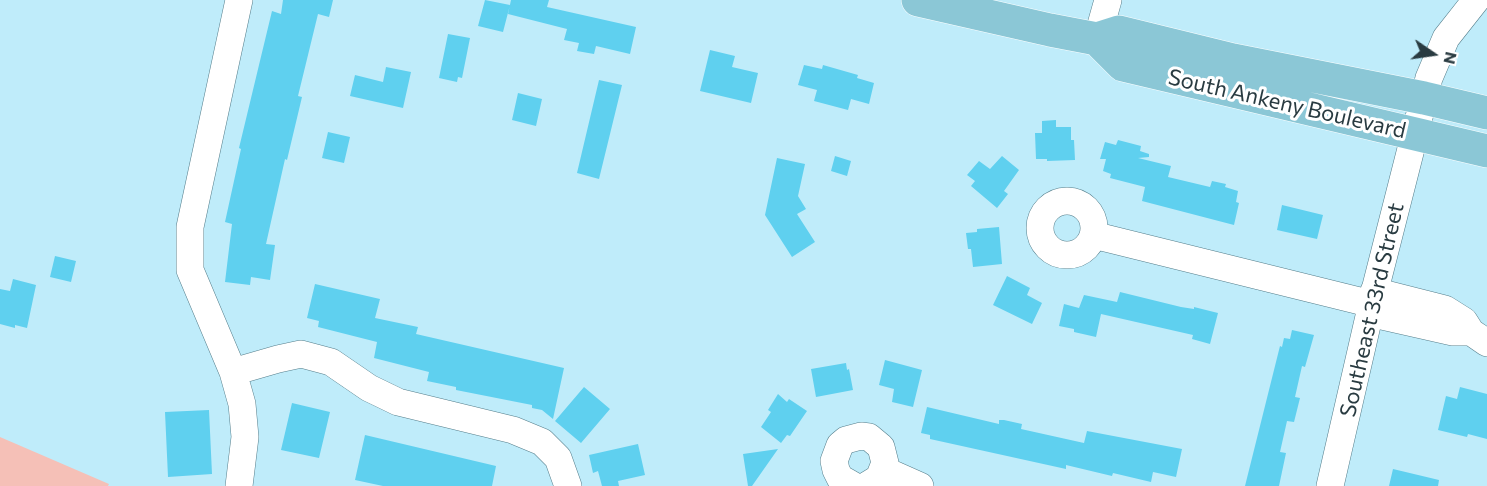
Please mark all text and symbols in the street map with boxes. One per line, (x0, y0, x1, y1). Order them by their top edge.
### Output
north arrow (1403, 24, 1463, 84)
text: N (1440, 50, 1462, 66)
street label: South Ankeny Boulevard (1166, 64, 1408, 144)
street label: Southeast 33rd Street (1335, 200, 1409, 420)

